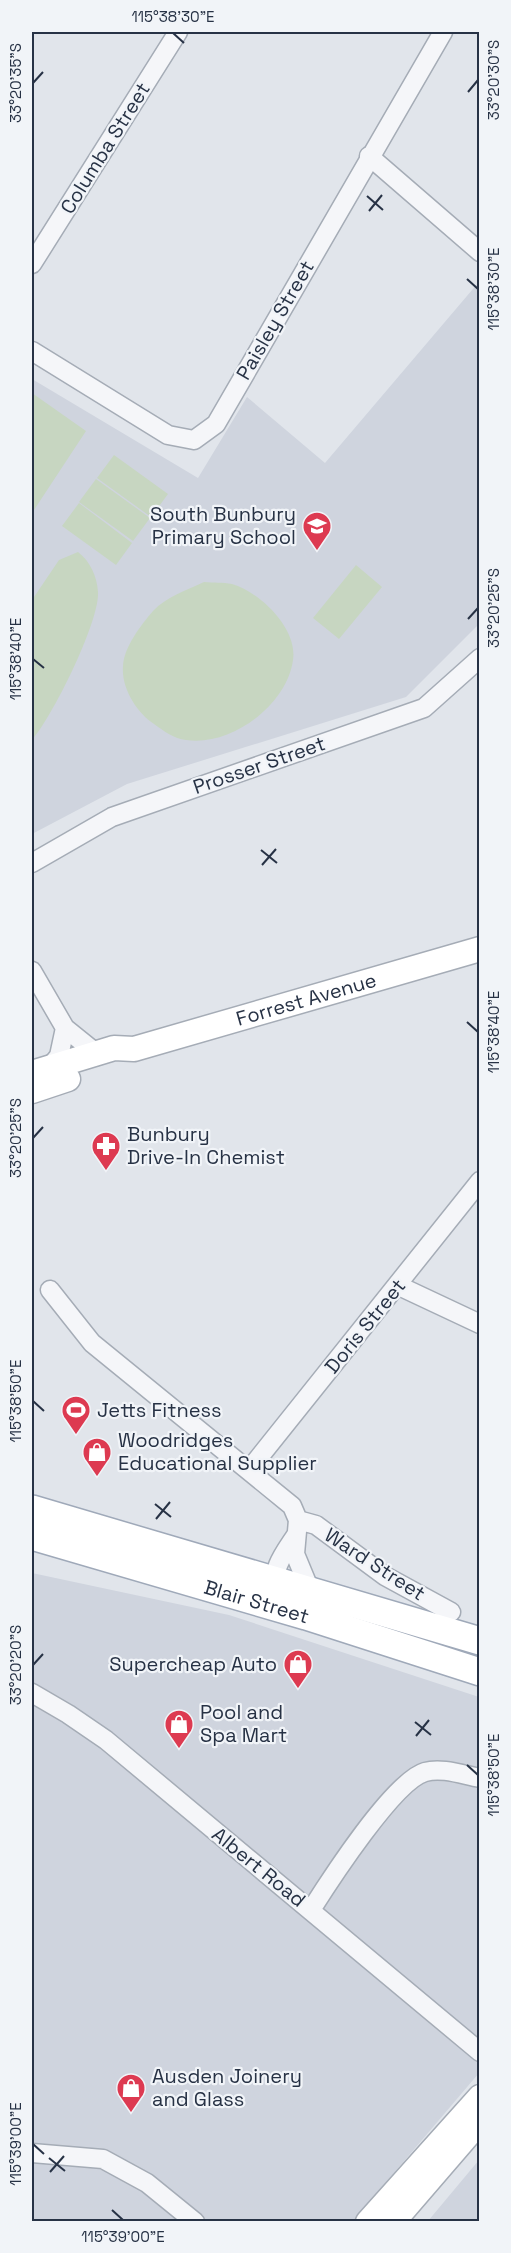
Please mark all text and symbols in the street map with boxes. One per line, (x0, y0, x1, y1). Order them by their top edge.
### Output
text: 115°38'30"E (132, 7, 214, 26)
text: 33°20'30"S (484, 40, 503, 120)
text: 33°20'35"S (6, 43, 25, 123)
street label: Columba Street (54, 77, 156, 219)
text: 115°38'30"E (484, 248, 503, 330)
street label: Paisley Street (230, 255, 320, 385)
place label: South Bunbury Primary School (150, 501, 296, 550)
school or university icon: South Bunbury Primary School (301, 510, 333, 552)
text: 33°20'25"S (484, 568, 503, 648)
text: 115°38'40"E (6, 618, 25, 700)
street label: Prosser Street (189, 730, 329, 800)
street label: Forrest Avenue (233, 967, 379, 1032)
text: 115°38'40"E (484, 991, 503, 1073)
text: 33°20'25"S (6, 1098, 25, 1178)
place label: Bunbury Drive-In Chemist (127, 1121, 285, 1170)
pharmacy icon: Bunbury Drive-In Chemist (90, 1130, 122, 1172)
street label: Doris Street (319, 1273, 411, 1379)
text: 115°38'50"E (6, 1360, 25, 1442)
sports icon: Jetts Fitness (60, 1394, 92, 1436)
place label: Jetts Fitness (97, 1397, 222, 1423)
place label: Woodridges Educational Supplier (118, 1427, 317, 1476)
shop icon: Woodridges Educational Supplier (81, 1436, 113, 1478)
street label: Ward Street (320, 1522, 430, 1606)
street label: Blair Street (201, 1574, 312, 1629)
text: 33°20'20"S (6, 1625, 25, 1705)
shop icon: Supercheap Auto (282, 1648, 314, 1690)
place label: Supercheap Auto (109, 1651, 277, 1677)
place label: Pool and Spa Mart (200, 1699, 287, 1748)
shop icon: Pool and Spa Mart (163, 1708, 195, 1750)
text: 115°38'50"E (484, 1734, 503, 1816)
street label: Albert Road (207, 1821, 311, 1913)
place label: Ausden Joinery and Glass (152, 2063, 302, 2112)
shop icon: Ausden Joinery and Glass (115, 2072, 147, 2114)
text: 115°39'00"E (6, 2102, 25, 2186)
text: 115°39'00"E (81, 2227, 165, 2246)

